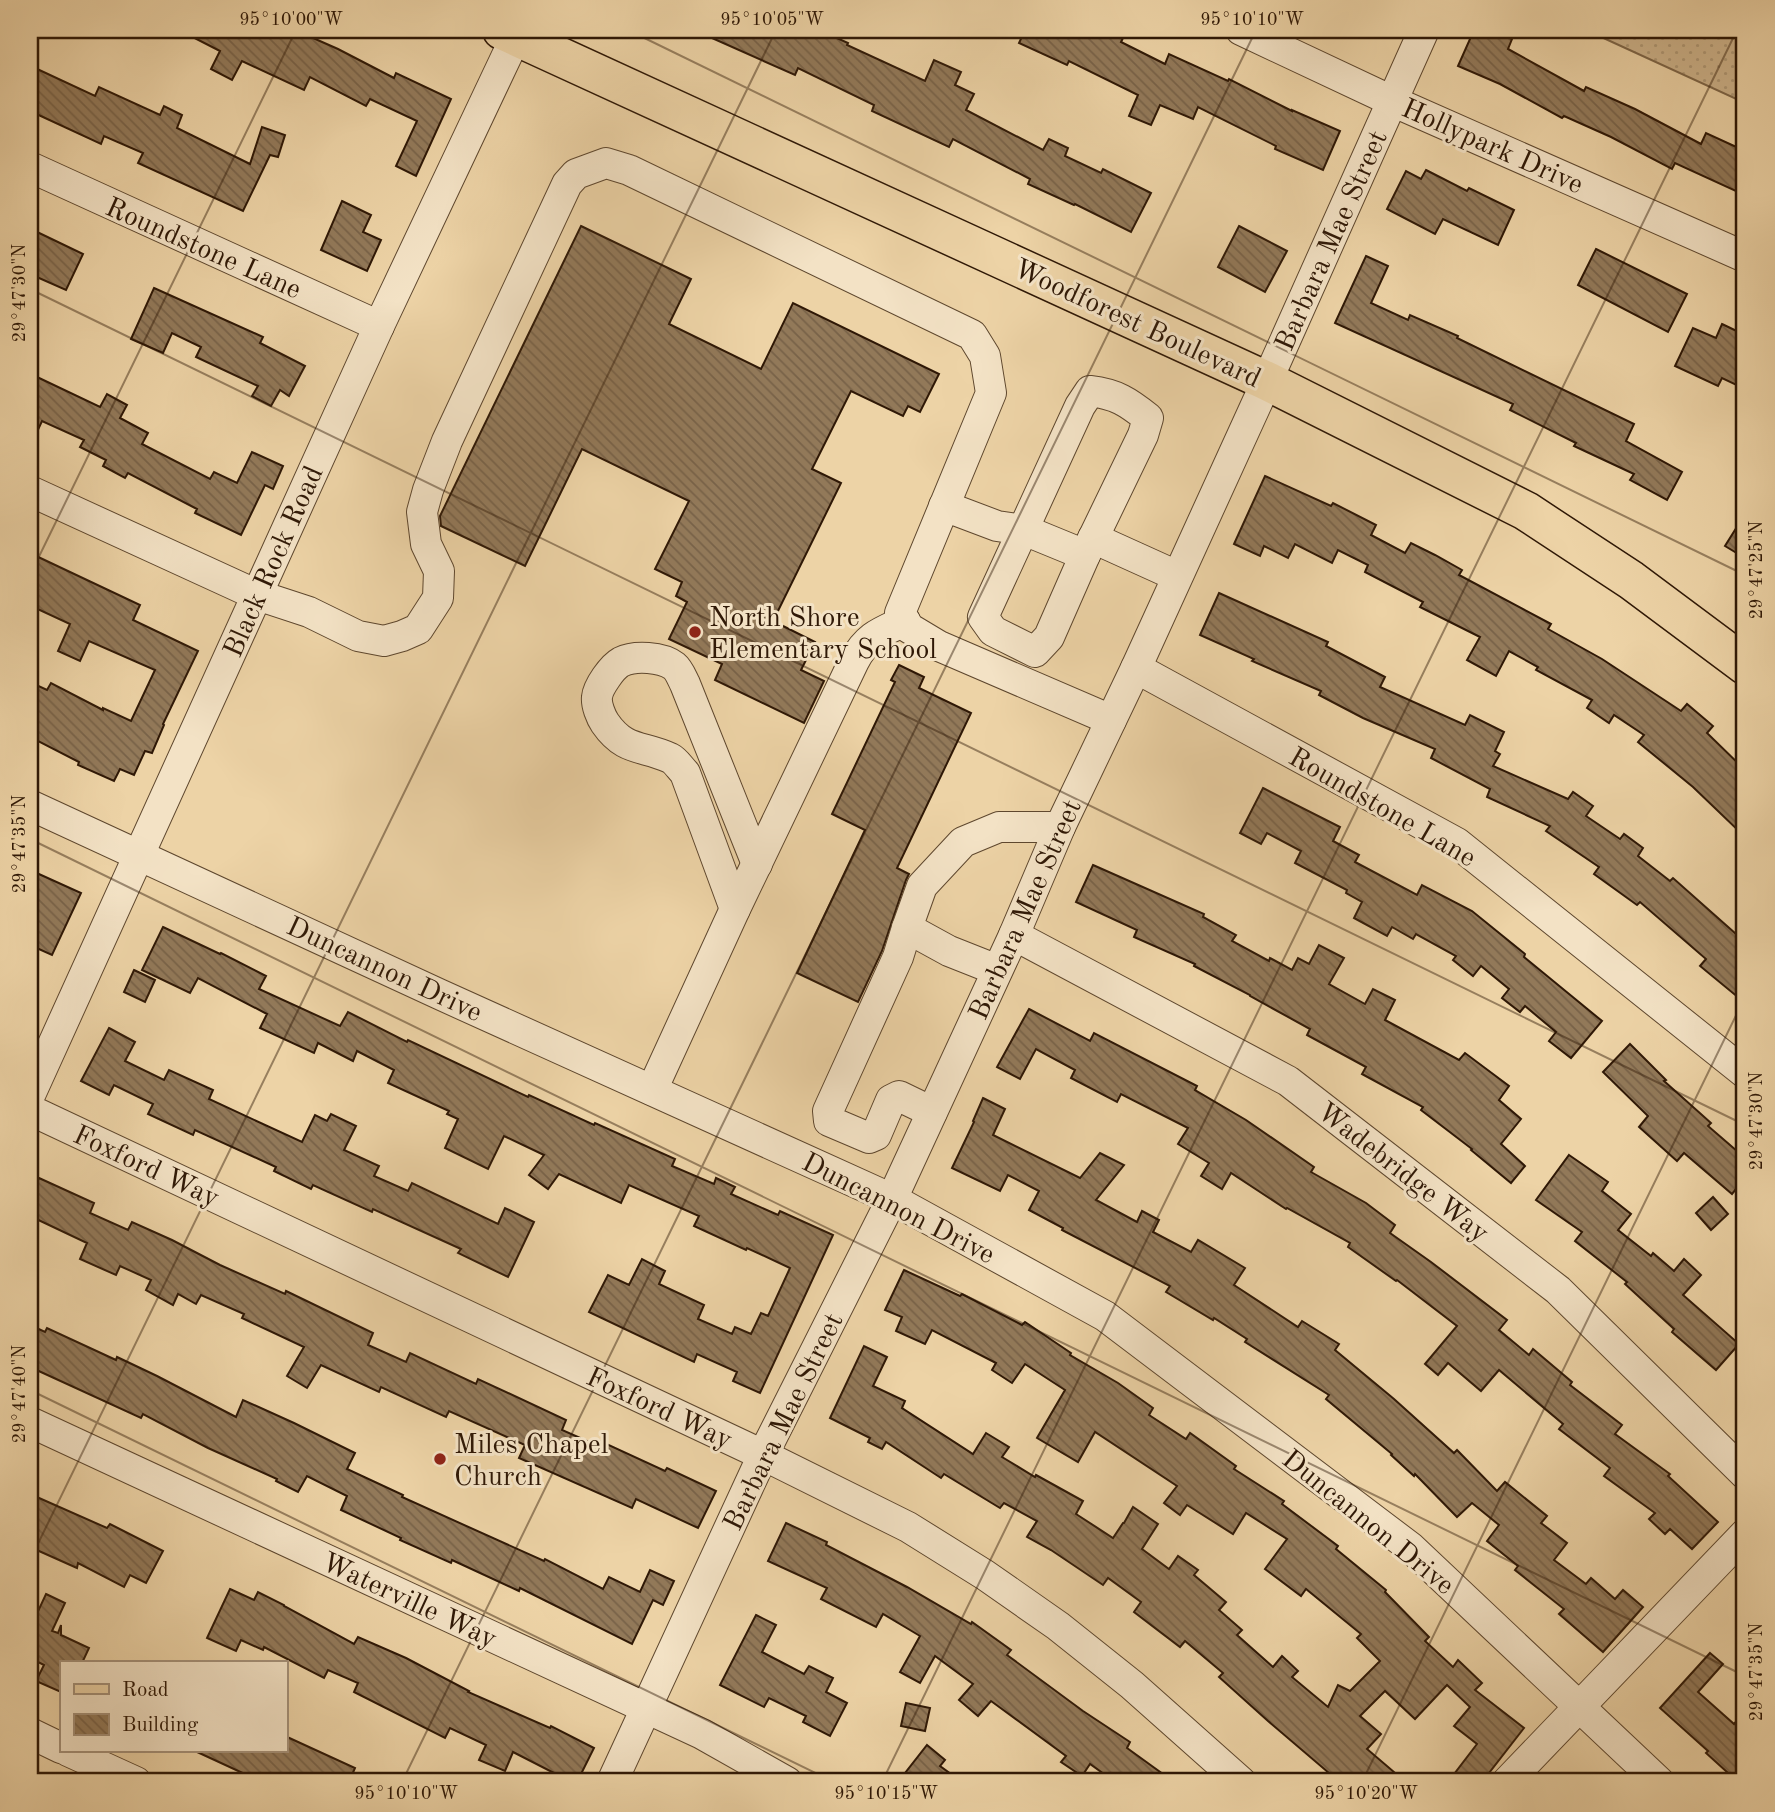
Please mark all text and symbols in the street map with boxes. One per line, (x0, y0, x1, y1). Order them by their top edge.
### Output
text: 95°10'00"W (239, 11, 343, 29)
text: 95°10'05"W (720, 11, 824, 29)
text: 95°10'10"W (1200, 11, 1304, 29)
street label: Hollypark Drive (1397, 95, 1587, 200)
street label: Barbara Mae Street (1272, 127, 1394, 356)
street label: Roundstone Lane (101, 194, 305, 305)
text: 29°47'30"N (11, 244, 29, 342)
street label: Woodforest Boulevard (1009, 255, 1265, 394)
street label: Black Rock Road (220, 462, 329, 662)
text: 29°47'25"N (1748, 521, 1766, 619)
place label: North Shore Elementary School (709, 605, 937, 665)
marker: North Shore Elementary School (687, 624, 703, 640)
street label: Roundstone Lane (1283, 744, 1480, 873)
text: 29°47'35"N (11, 795, 29, 893)
street label: Barbara Mae Street (966, 796, 1088, 1025)
street label: Duncannon Drive (282, 913, 486, 1028)
text: 29°47'30"N (1748, 1072, 1766, 1170)
street label: Wadebridge Way (1311, 1098, 1493, 1249)
street label: Foxford Way (68, 1122, 223, 1214)
street label: Duncannon Drive (797, 1149, 999, 1270)
street label: Barbara Mae Street (720, 1309, 849, 1535)
text: 29°47'40"N (11, 1345, 29, 1443)
street label: Foxford Way (581, 1364, 736, 1456)
place label: Miles Chapel Church (454, 1432, 608, 1492)
street label: Duncannon Drive (1276, 1446, 1458, 1601)
marker: Miles Chapel Church (432, 1451, 448, 1467)
street label: Waterville Way (317, 1549, 501, 1655)
text: 29°47'35"N (1748, 1623, 1766, 1721)
legend (60, 1661, 287, 1752)
text: Road (122, 1680, 169, 1701)
text: Building (122, 1715, 199, 1736)
text: 95°10'10"W (354, 1785, 458, 1803)
text: 95°10'15"W (834, 1785, 938, 1803)
text: 95°10'20"W (1314, 1785, 1418, 1803)

